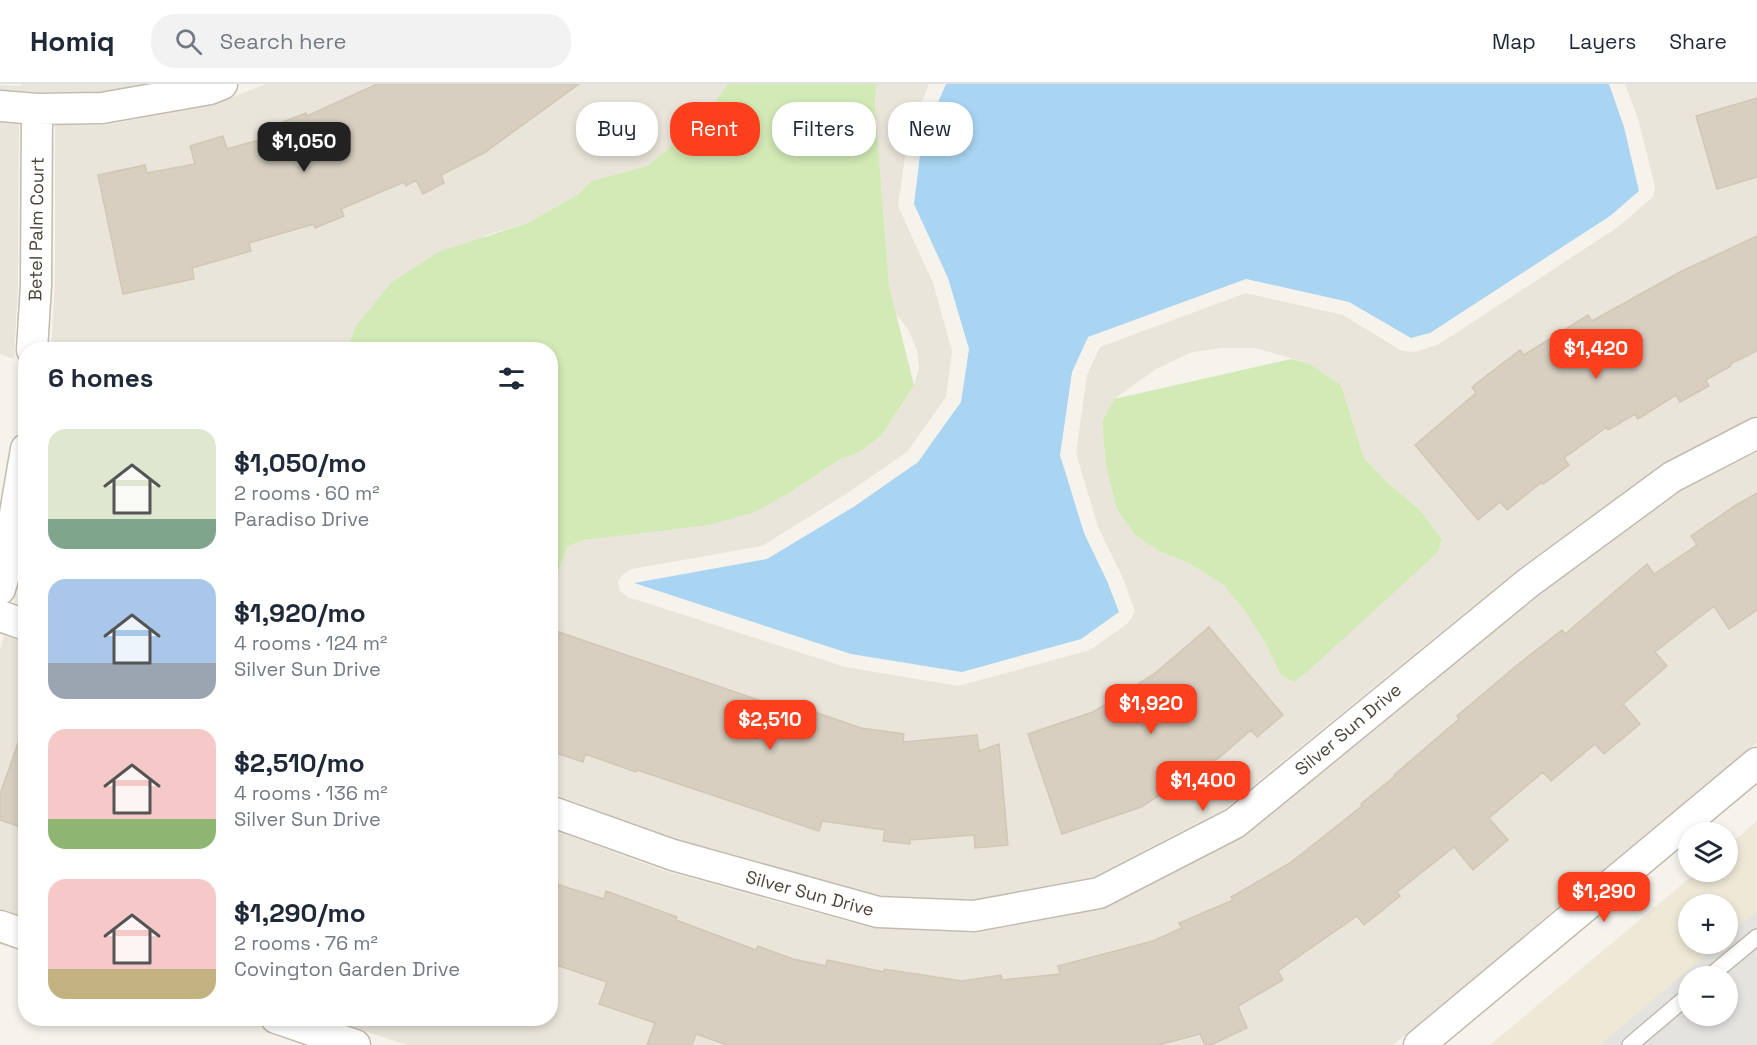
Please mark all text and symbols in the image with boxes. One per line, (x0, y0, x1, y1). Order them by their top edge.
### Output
search box (151, 14, 571, 68)
text: Homiq (30, 23, 115, 59)
icon: search (172, 25, 205, 58)
text: Search here (220, 27, 347, 55)
text: Map (1492, 28, 1536, 55)
text: Layers (1569, 28, 1636, 55)
text: Share (1669, 28, 1727, 55)
chip: Buy (576, 102, 658, 156)
chip: Rent (670, 102, 760, 156)
chip: Filters (772, 102, 876, 156)
chip: New (888, 102, 973, 156)
pin: $1,050 (255, 122, 353, 173)
text: $1,050 (272, 128, 336, 154)
street label: Betel Palm Court (23, 157, 49, 301)
pin: $1,420 (1547, 329, 1645, 380)
text: $1,420 (1564, 335, 1628, 361)
text: 6 homes (48, 361, 153, 395)
icon: filters (495, 362, 528, 395)
text: $1,050/mo (234, 446, 366, 480)
icon: home (96, 453, 168, 525)
text: 2 rooms · 60 m² (234, 480, 380, 506)
text: Paradiso Drive (234, 506, 369, 532)
text: $1,920/mo (234, 596, 366, 630)
icon: home (96, 603, 168, 675)
text: 4 rooms · 124 m² (234, 630, 387, 656)
text: Silver Sun Drive (234, 656, 381, 682)
street label: Silver Sun Drive (1290, 678, 1406, 780)
pin: $1,920 (1102, 684, 1200, 735)
text: $1,920 (1119, 690, 1183, 716)
pin: $2,510 (721, 700, 819, 751)
text: $2,510 (738, 706, 802, 732)
text: $2,510/mo (234, 746, 365, 780)
icon: home (96, 753, 168, 825)
pin: $1,400 (1154, 761, 1252, 812)
text: $1,400 (1170, 767, 1236, 793)
text: 4 rooms · 136 m² (234, 780, 388, 806)
text: Silver Sun Drive (234, 806, 381, 832)
map controls (1678, 822, 1738, 1026)
button: layers (1678, 822, 1738, 882)
street label: Silver Sun Drive (743, 865, 877, 921)
pin: $1,290 (1555, 872, 1653, 923)
text: $1,290 (1572, 878, 1636, 904)
button: + (1678, 894, 1738, 954)
text: $1,290/mo (234, 896, 366, 930)
icon: home (96, 903, 168, 975)
text: 2 rooms · 76 m² (234, 930, 378, 956)
text: Covington Garden Drive (234, 956, 460, 982)
button: − (1678, 966, 1738, 1026)

